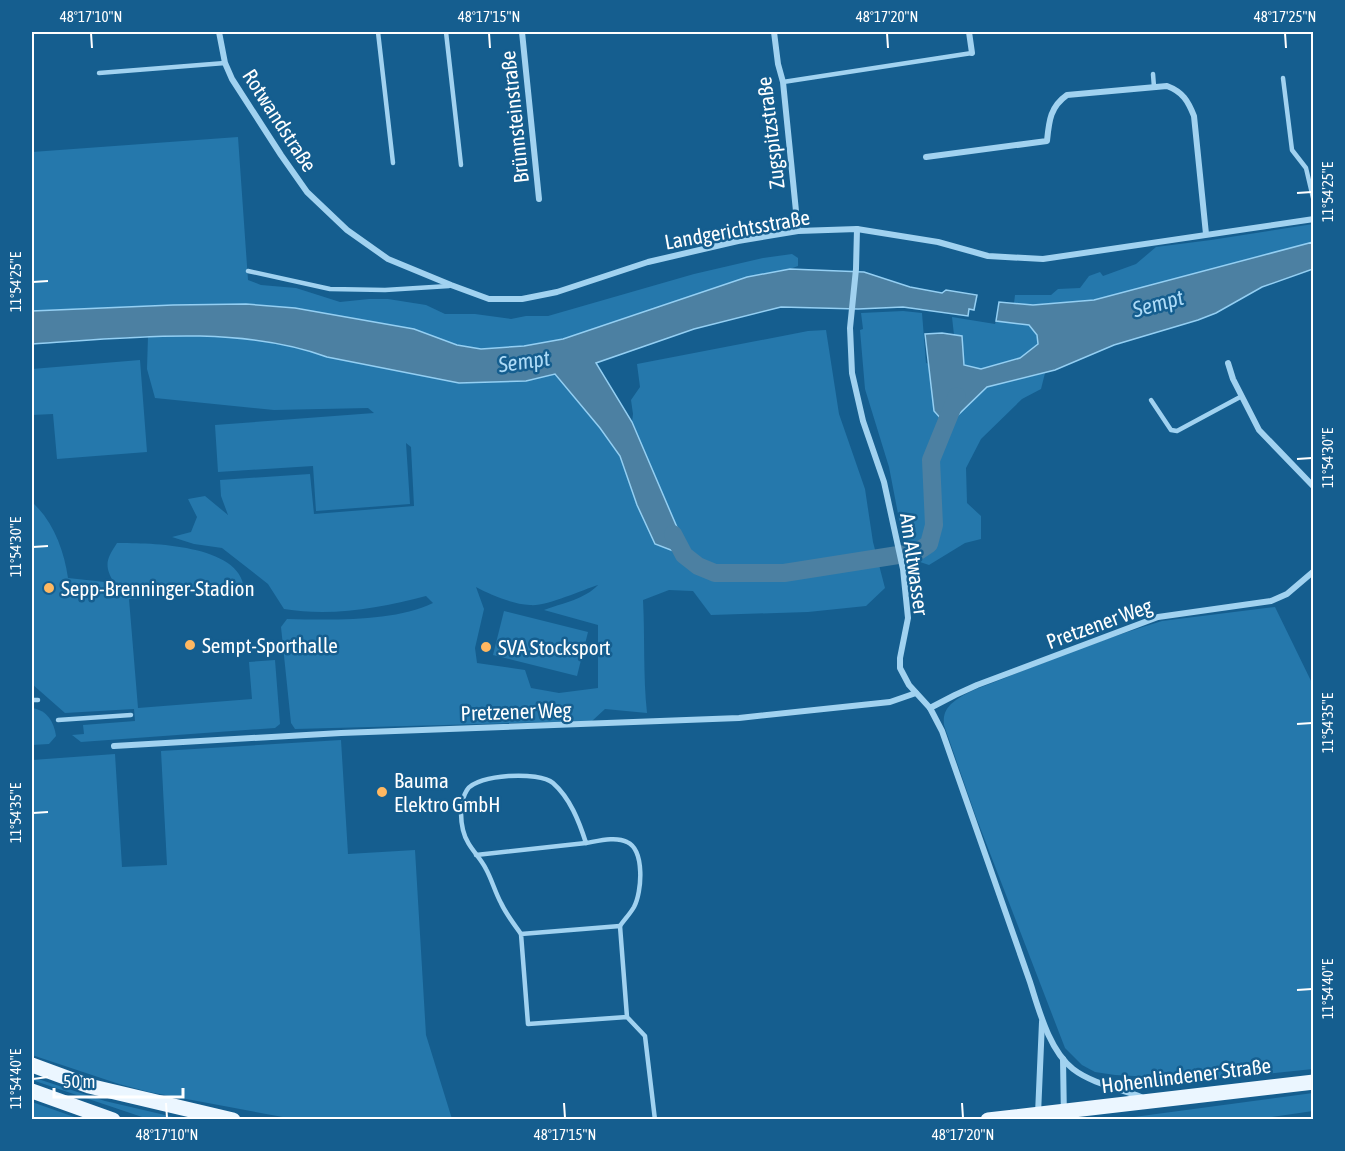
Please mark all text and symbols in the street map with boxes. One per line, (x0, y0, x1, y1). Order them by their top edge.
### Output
text: 48°17'10"N (60, 8, 122, 25)
text: 48°17'15"N (458, 8, 520, 25)
text: 48°17'20"N (856, 8, 918, 25)
text: 48°17'25"N (1254, 8, 1316, 25)
street label: Brünnsteinstraße (495, 50, 533, 184)
street label: Rotwandstraße (238, 64, 322, 176)
street label: Zugspitzstraße (751, 76, 789, 190)
text: 11°54'25"E (1319, 161, 1336, 222)
street label: Landgerichtsstraße (663, 204, 811, 254)
text: 11°54'25"E (7, 251, 24, 312)
water label: Sempt (1129, 284, 1187, 323)
water label: Sempt (496, 344, 552, 378)
text: 11°54'30"E (1319, 427, 1336, 488)
street label: Am Altwasser (896, 511, 934, 617)
text: 11°54'30"E (7, 516, 24, 577)
place label: Sepp-Brenninger-Stadion (61, 576, 255, 600)
marker: Sepp-Brenninger-Stadion (42, 581, 56, 595)
street label: Pretzener Weg (1043, 593, 1155, 653)
place label: Sempt-Sporthalle (202, 633, 338, 657)
place label: SVA Stocksport (498, 635, 611, 659)
marker: Sempt-Sporthalle (183, 638, 197, 652)
marker: SVA Stocksport (479, 640, 493, 654)
text: 11°54'35"E (1319, 692, 1336, 753)
street label: Pretzener Weg (460, 697, 572, 725)
place label: Bauma Elektro GmbH (394, 768, 500, 816)
text: 11°54'35"E (7, 782, 24, 843)
marker: Bauma Elektro GmbH (375, 785, 389, 799)
text: 11°54'40"E (1319, 958, 1336, 1019)
text: 11°54'40"E (7, 1048, 24, 1109)
street label: Hohenlindener Straße (1100, 1053, 1272, 1097)
scale bar (54, 1061, 183, 1099)
text: 50 m (63, 1071, 95, 1092)
text: 48°17'10"N (136, 1126, 198, 1143)
text: 48°17'15"N (534, 1126, 596, 1143)
text: 48°17'20"N (932, 1126, 994, 1143)

